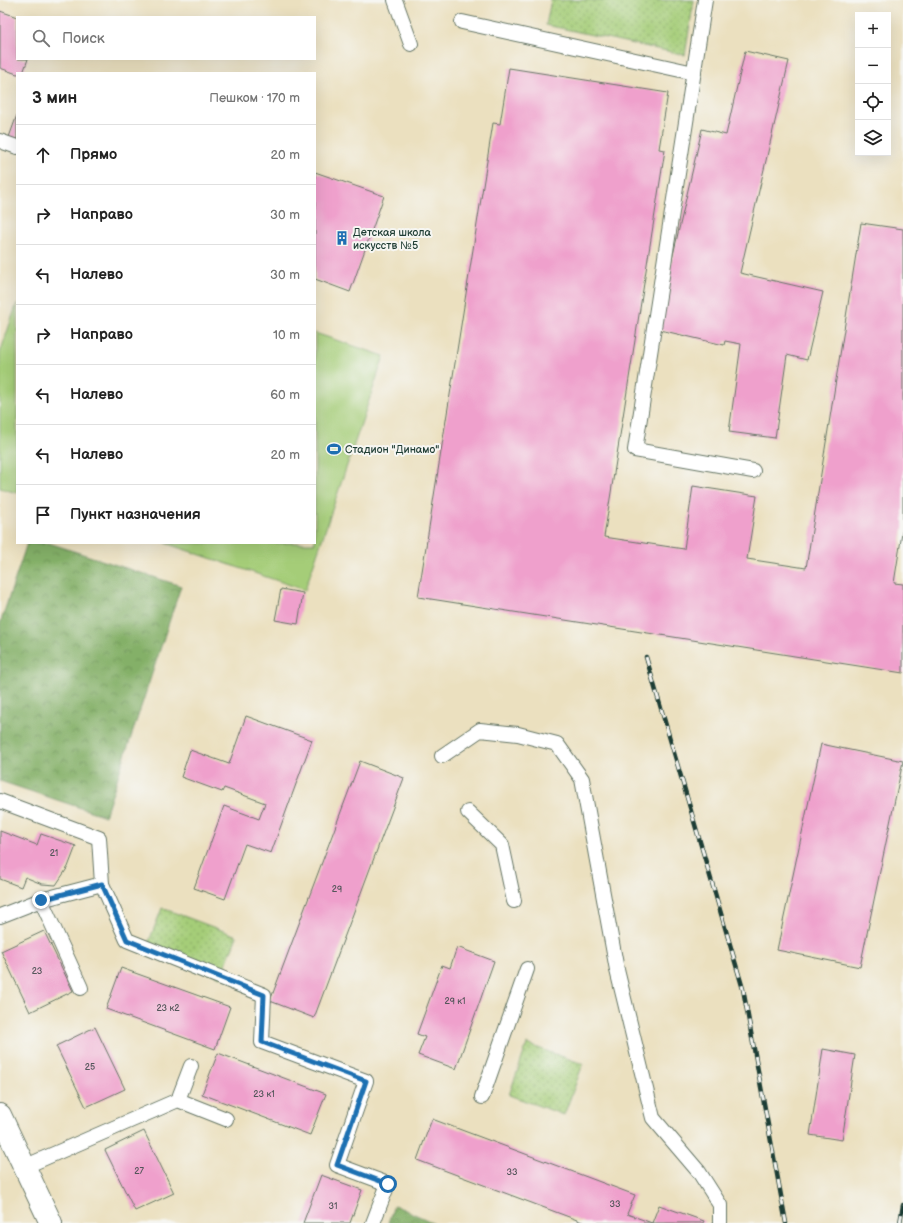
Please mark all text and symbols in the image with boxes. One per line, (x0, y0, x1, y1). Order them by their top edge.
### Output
map controls (855, 12, 891, 156)
button: + (855, 12, 891, 48)
search box (16, 16, 316, 60)
icon: search (30, 27, 52, 49)
text: Поиск (62, 29, 105, 48)
button: − (855, 48, 891, 84)
button: locate (855, 84, 891, 120)
text: 3 мин (32, 88, 77, 108)
text: Пешком · 170 m (209, 90, 300, 106)
button: layers (855, 120, 891, 156)
icon: ahead (32, 144, 54, 166)
text: Прямо (70, 145, 117, 164)
text: 20 m (270, 147, 300, 163)
icon: right (32, 204, 54, 226)
text: Направо (70, 205, 133, 224)
text: 30 m (270, 207, 300, 223)
place label: Детская школа искусств №5 (353, 226, 431, 252)
building icon: Детская школа искусств №5 (334, 230, 350, 246)
icon: left (32, 264, 54, 286)
text: Налево (70, 265, 123, 284)
text: 30 m (270, 267, 300, 283)
icon: right (32, 324, 54, 346)
text: Направо (70, 325, 133, 344)
text: 10 m (273, 327, 300, 343)
icon: left (32, 384, 54, 406)
text: Налево (70, 385, 123, 404)
text: 60 m (270, 387, 300, 403)
sports icon: Стадион "Динамо" (326, 441, 342, 457)
place label: Стадион "Динамо" (345, 443, 439, 456)
icon: left (32, 444, 54, 466)
text: Налево (70, 445, 123, 464)
text: 20 m (270, 447, 300, 463)
icon: arrive (32, 504, 54, 526)
text: Пункт назначения (70, 505, 201, 524)
house number: 21 (50, 848, 58, 859)
house number: 29 (332, 884, 342, 895)
route end (32, 891, 50, 909)
house number: 23 (32, 966, 43, 977)
house number: 29 к1 (444, 996, 466, 1007)
house number: 23 к2 (156, 1003, 180, 1014)
house number: 25 (85, 1062, 95, 1073)
house number: 23 к1 (253, 1089, 275, 1100)
house number: 27 (134, 1166, 144, 1177)
house number: 33 (506, 1167, 518, 1178)
route start (379, 1175, 397, 1193)
house number: 33 (609, 1199, 621, 1210)
house number: 31 (328, 1201, 338, 1212)

